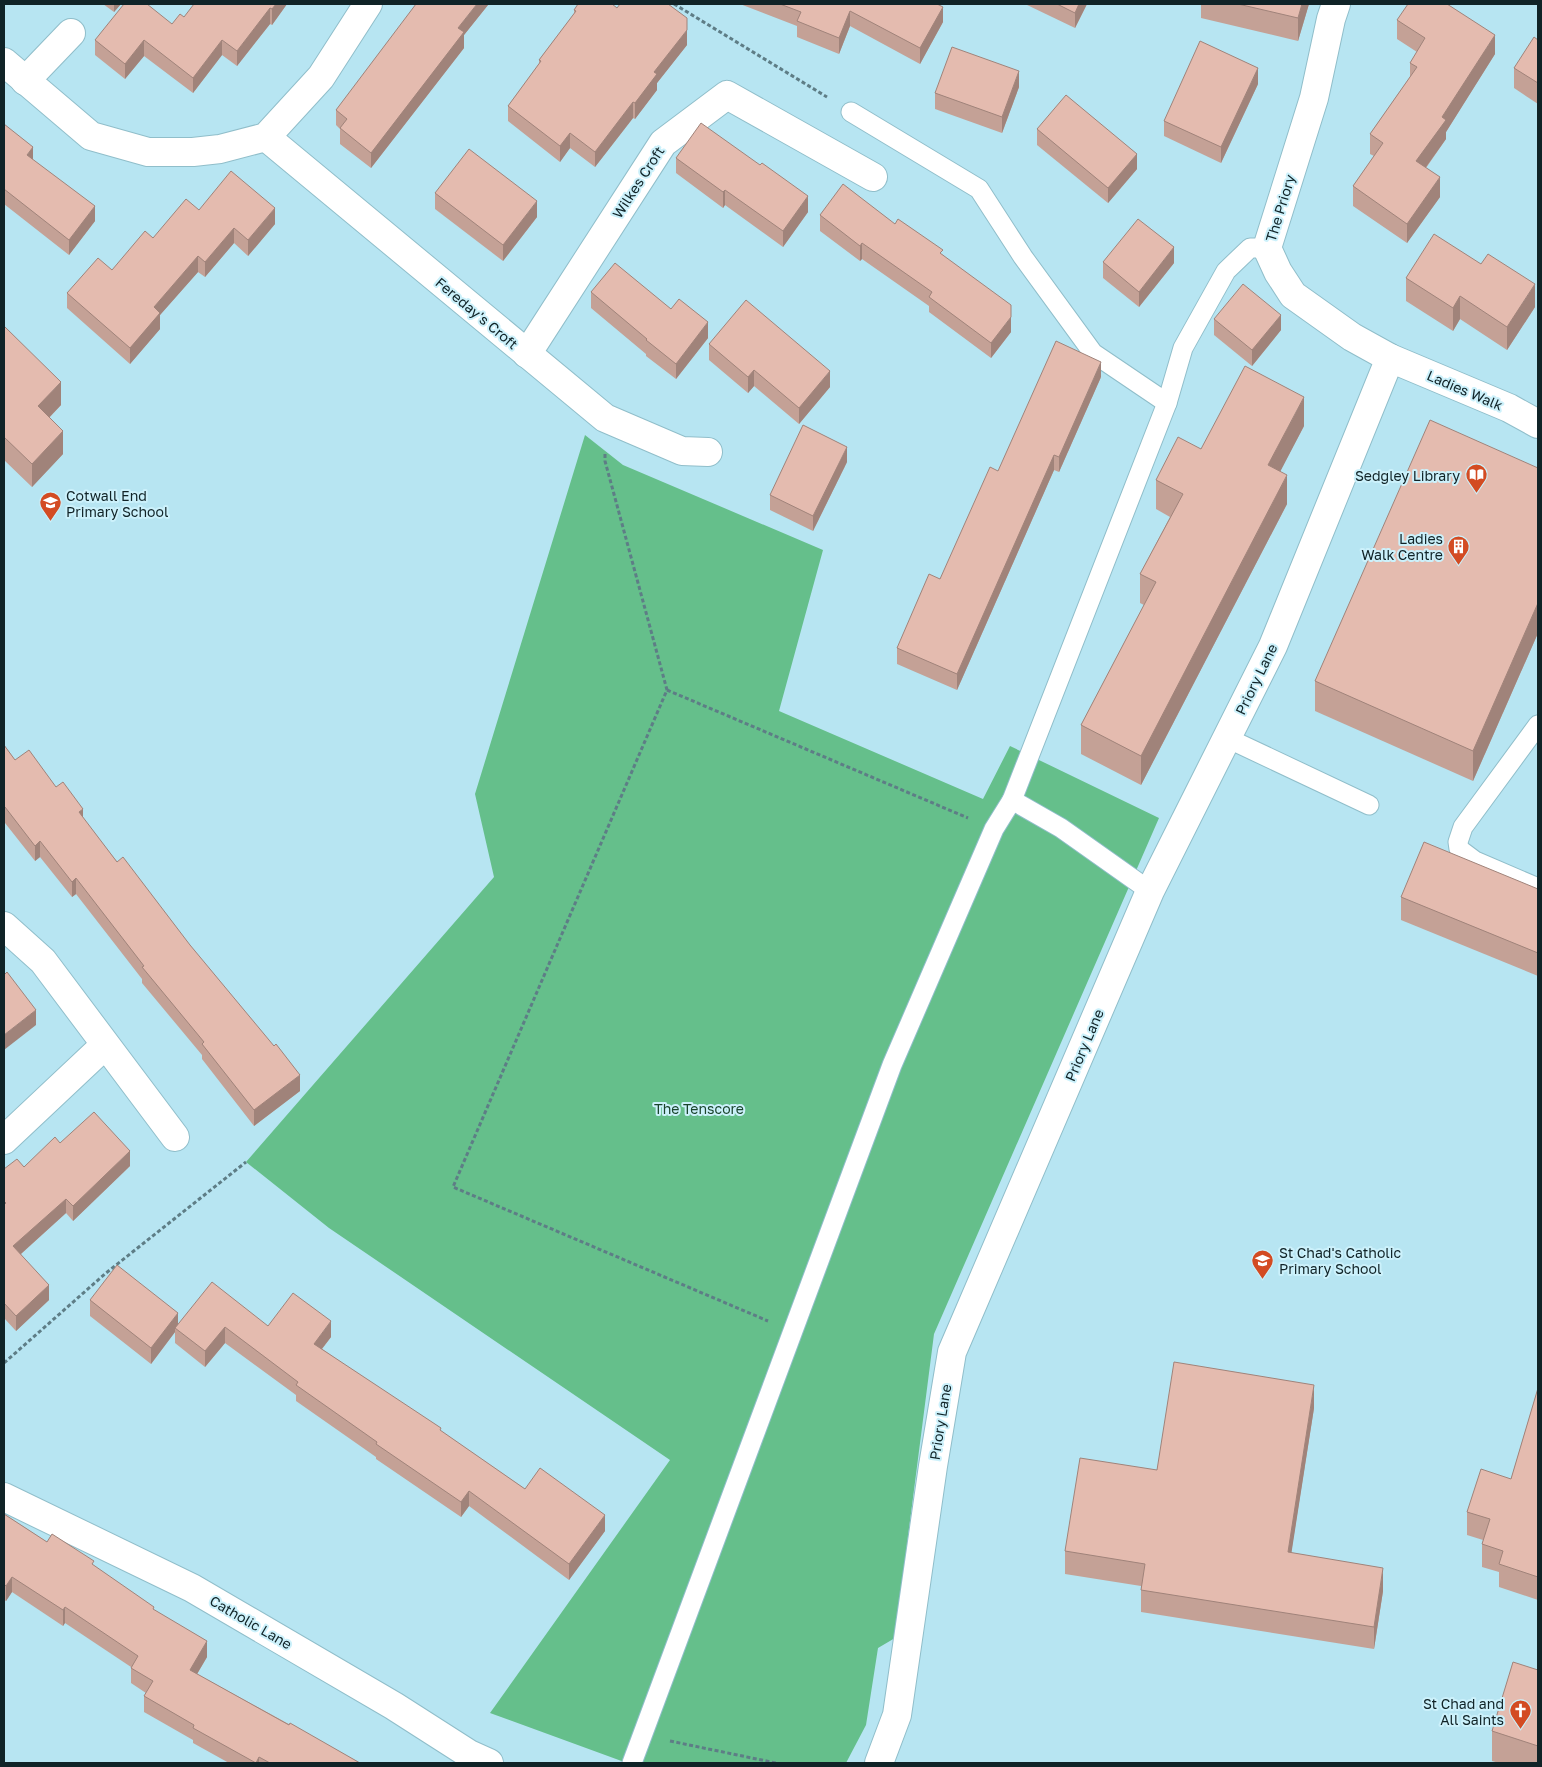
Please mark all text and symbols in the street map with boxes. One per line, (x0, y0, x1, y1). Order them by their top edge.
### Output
street label: Wilkes Croft (608, 143, 668, 221)
street label: The Priory (1262, 172, 1298, 244)
street label: Fereday's Croft (432, 274, 522, 352)
street label: Ladies Walk (1425, 366, 1505, 414)
library icon: Sedgley Library (1464, 463, 1488, 494)
place label: Sedgley Library (1355, 467, 1460, 484)
place label: Cotwall End Primary School (66, 487, 168, 520)
school or university icon: Cotwall End Primary School (38, 491, 62, 522)
place label: Ladies Walk Centre (1361, 530, 1443, 563)
building icon: Ladies Walk Centre (1447, 534, 1471, 565)
street label: Priory Lane (1232, 641, 1280, 717)
street label: Priory Lane (1061, 1006, 1107, 1084)
park label: The Tenscore (654, 1100, 744, 1117)
place label: St Chad's Catholic Primary School (1279, 1244, 1402, 1277)
school or university icon: St Chad's Catholic Primary School (1251, 1248, 1275, 1279)
street label: Priory Lane (926, 1383, 954, 1461)
street label: Catholic Lane (207, 1592, 295, 1652)
place label: St Chad and All Saints (1423, 1695, 1504, 1728)
church icon: St Chad and All Saints (1508, 1699, 1532, 1730)

